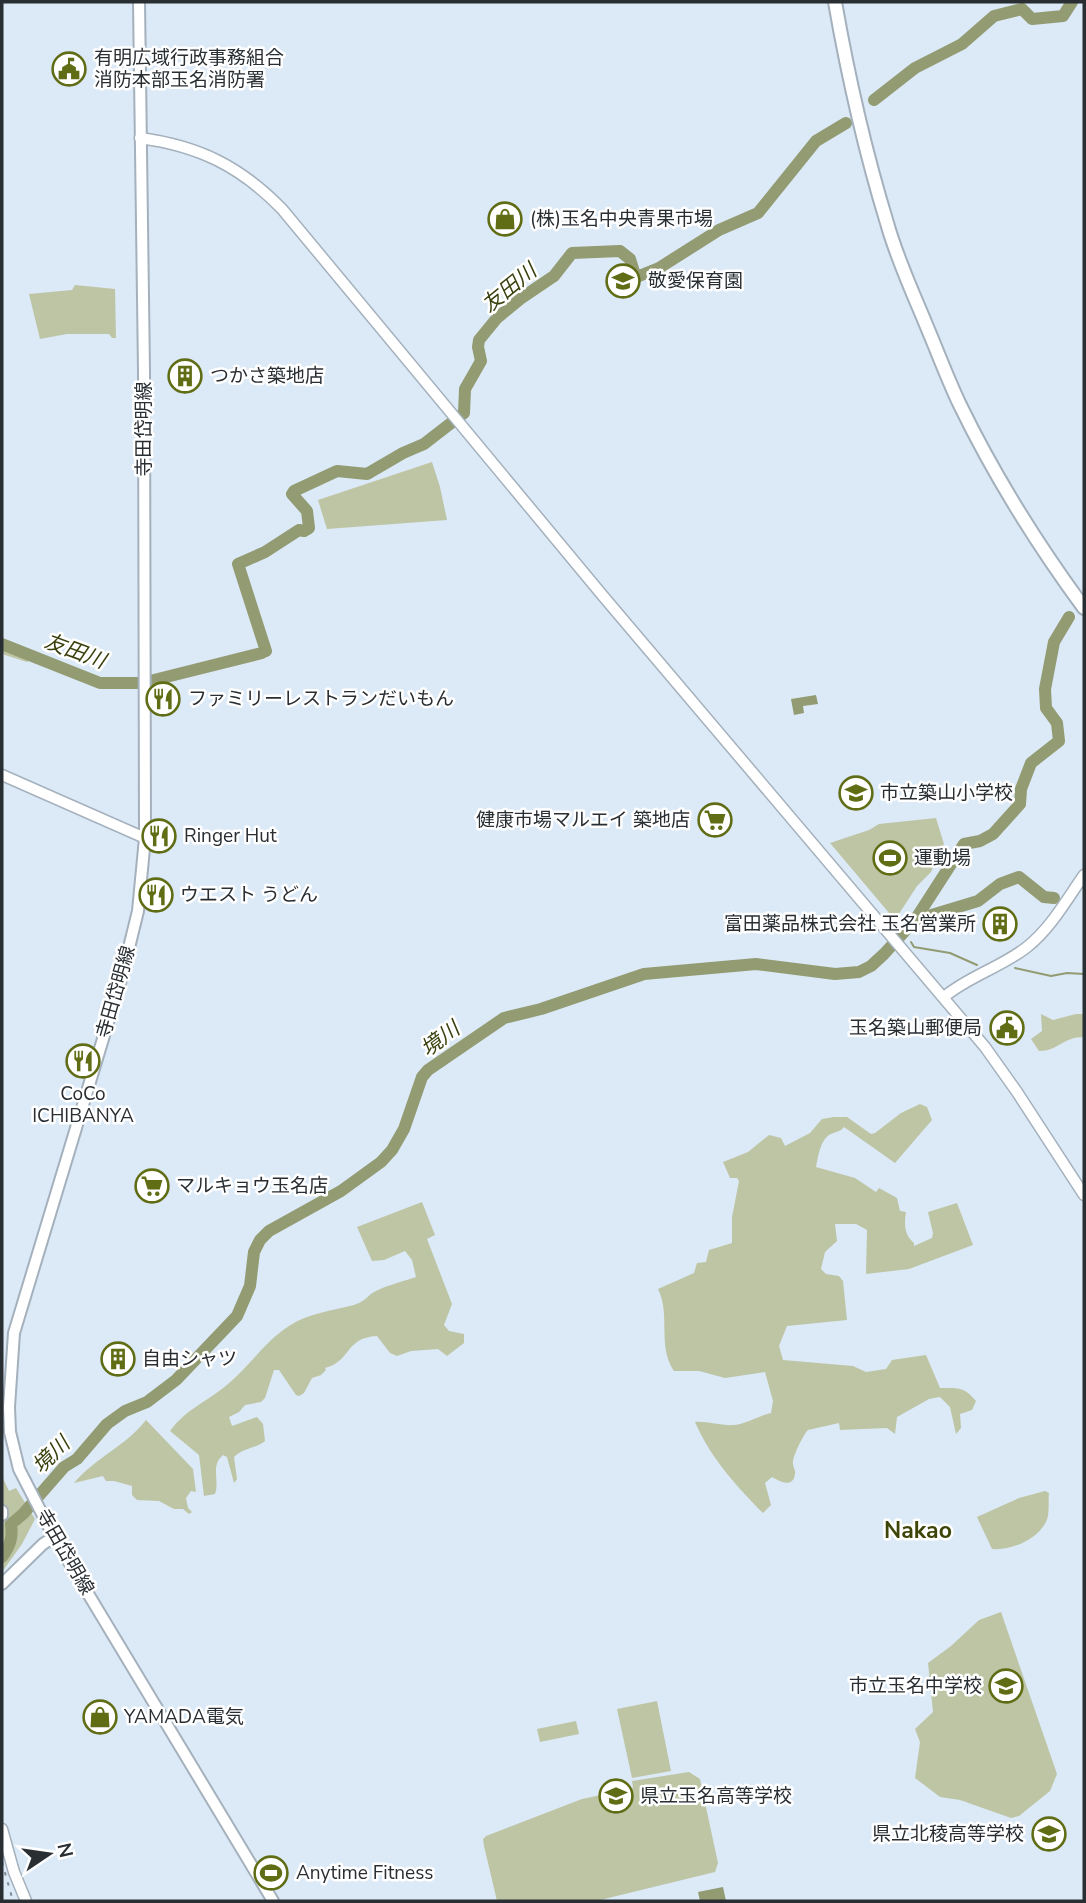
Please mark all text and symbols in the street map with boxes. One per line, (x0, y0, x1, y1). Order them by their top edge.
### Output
place label: 有明広域行政事務組合 消防本部玉名消防署 (94, 45, 284, 93)
public building icon: 有明広域行政事務組合 消防本部玉名消防署 (50, 50, 88, 88)
shop icon: (株)玉名中央青果市場 (486, 200, 524, 238)
place label: (株)玉名中央青果市場 (530, 206, 713, 232)
water label: 友田川 (476, 256, 544, 319)
school or university icon: 敬愛保育園 (604, 262, 642, 300)
place label: 敬愛保育園 (648, 268, 743, 294)
building icon: つかさ築地店 (166, 357, 204, 395)
place label: つかさ築地店 (210, 363, 324, 389)
street label: 寺田岱明線 (131, 381, 157, 477)
water label: 友田川 (41, 627, 111, 676)
restaurant icon: ファミリーレストランだいもん (144, 680, 182, 718)
place label: ファミリーレストランだいもん (188, 686, 454, 712)
school or university icon: 市立築山小学校 (837, 774, 875, 812)
place label: 市立築山小学校 (880, 780, 1013, 806)
supermarket icon: 健康市場マルエイ 築地店 (696, 801, 734, 839)
place label: 健康市場マルエイ 築地店 (476, 807, 690, 833)
restaurant icon: Ringer Hut (140, 817, 178, 855)
place label: Ringer Hut (184, 823, 277, 849)
sports icon: 運動場 (871, 839, 909, 877)
place label: 運動場 (914, 845, 971, 871)
restaurant icon: ウエスト うどん (137, 876, 175, 914)
place label: ウエスト うどん (180, 882, 318, 908)
building icon: 富田薬品株式会社 玉名営業所 (981, 905, 1019, 943)
place label: 富田薬品株式会社 玉名営業所 (724, 911, 976, 937)
street label: 寺田岱明線 (90, 943, 142, 1041)
public building icon: 玉名築山郵便局 (988, 1009, 1026, 1047)
water label: 境川 (415, 1014, 467, 1063)
place label: 玉名築山郵便局 (849, 1015, 982, 1041)
restaurant icon: CoCo ICHIBANYA (64, 1042, 102, 1080)
place label: CoCo ICHIBANYA (32, 1081, 134, 1129)
supermarket icon: マルキョウ玉名店 (133, 1167, 171, 1205)
place label: マルキョウ玉名店 (176, 1173, 328, 1199)
building icon: 自由シャツ (99, 1340, 137, 1378)
place label: 自由シャツ (142, 1346, 237, 1372)
water label: 境川 (26, 1429, 77, 1480)
street label: 寺田岱明線 (30, 1504, 100, 1600)
district label: Nakao (884, 1515, 952, 1546)
school or university icon: 市立玉名中学校 (987, 1667, 1025, 1705)
place label: 市立玉名中学校 (849, 1673, 982, 1699)
shop icon: YAMADA電気 (81, 1698, 119, 1736)
place label: YAMADA電気 (123, 1704, 244, 1730)
school or university icon: 県立玉名高等学校 (597, 1777, 635, 1815)
place label: 県立玉名高等学校 (640, 1783, 792, 1809)
school or university icon: 県立北稜高等学校 (1030, 1815, 1068, 1853)
north arrow (14, 1819, 84, 1889)
place label: 県立北稜高等学校 (872, 1821, 1024, 1847)
text: N (50, 1841, 79, 1860)
sports icon: Anytime Fitness (252, 1854, 290, 1892)
place label: Anytime Fitness (296, 1860, 433, 1886)

